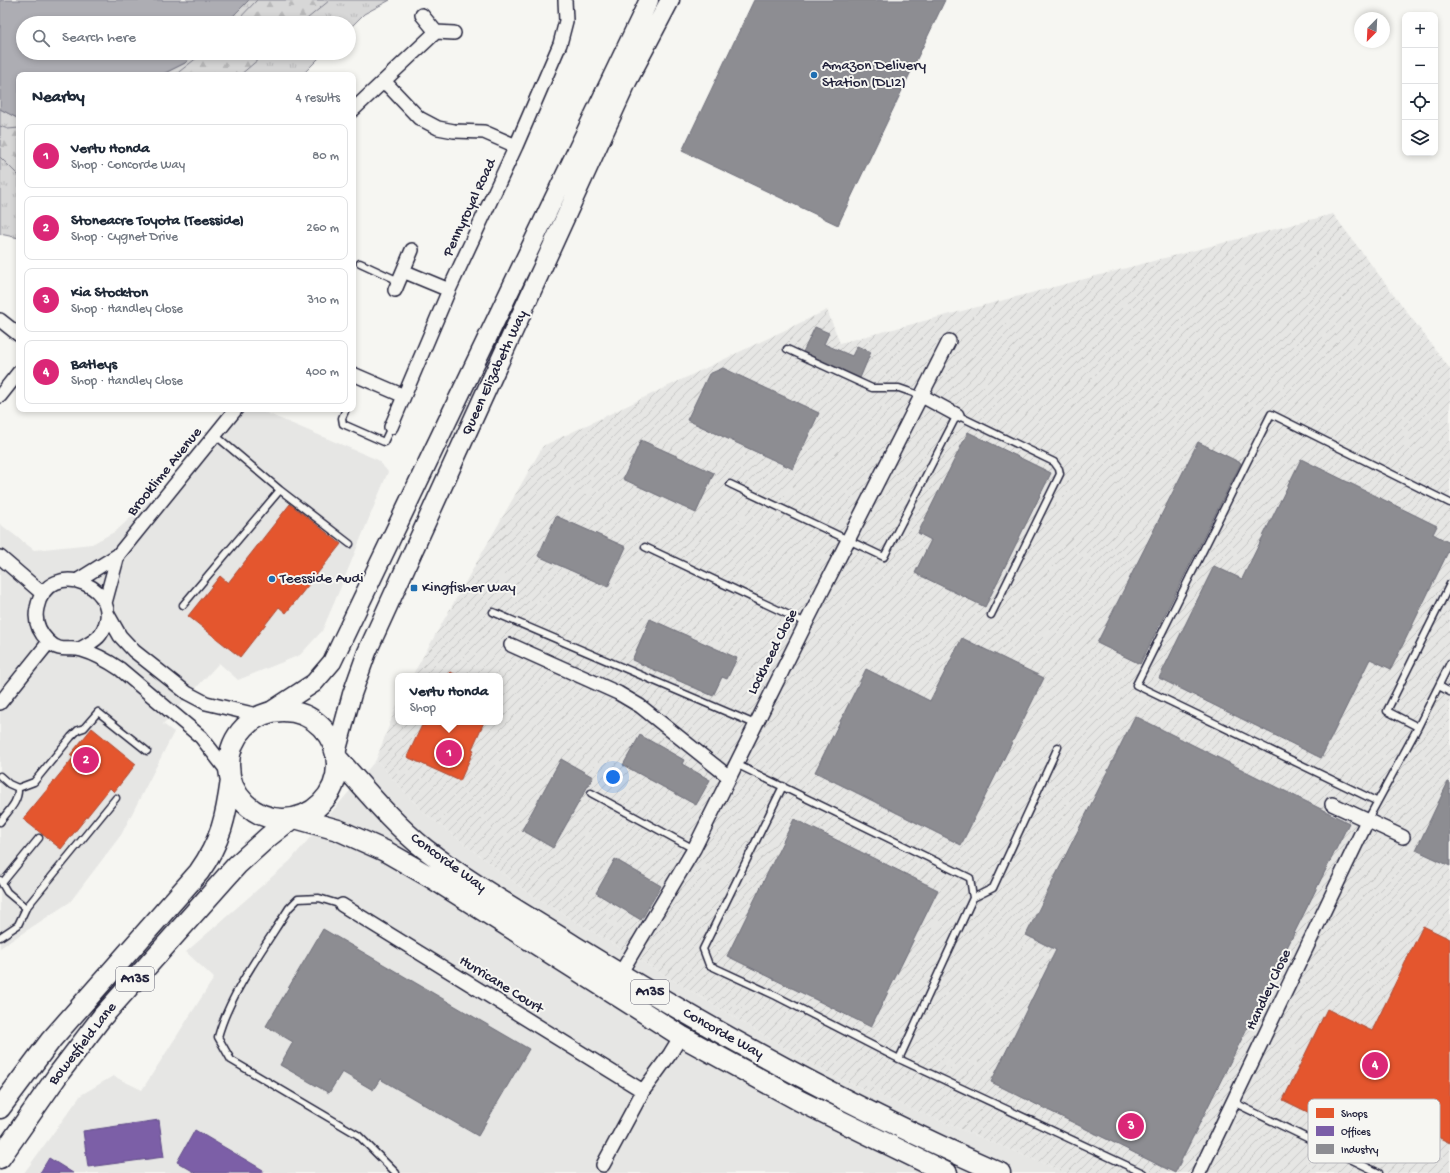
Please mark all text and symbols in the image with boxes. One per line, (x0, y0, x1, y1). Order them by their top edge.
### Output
north arrow (1354, 12, 1390, 48)
map controls (1402, 12, 1438, 156)
button: + (1402, 12, 1438, 48)
search box (16, 16, 356, 60)
icon: search (30, 27, 52, 49)
text: Search here (62, 29, 136, 47)
button: − (1402, 48, 1438, 84)
place label: Amazon Delivery Station (DLI2) (822, 57, 927, 92)
marker: Amazon Delivery Station (DLI2) (809, 70, 819, 80)
button: locate (1402, 84, 1438, 120)
text: Nearby (32, 88, 85, 108)
text: 4 results (296, 91, 340, 106)
button: layers (1402, 120, 1438, 156)
text: Vertu Honda (71, 140, 150, 158)
text: 1 (43, 149, 49, 164)
text: 80 m (312, 149, 339, 164)
street label: Pennyroyal Road (439, 155, 501, 261)
text: Shop · Concorde Way (71, 158, 185, 173)
text: Stoneacre Toyota (Teesside) (71, 212, 244, 230)
text: 2 (43, 221, 49, 236)
text: 260 m (306, 221, 339, 236)
text: Shop · Cygnet Drive (71, 230, 178, 245)
text: Kia Stockton (71, 284, 148, 302)
text: 3 (43, 293, 49, 308)
text: 310 m (307, 293, 339, 308)
text: Shop · Handley Close (71, 302, 183, 317)
street label: Queen Elizabeth Way (458, 307, 532, 438)
text: Batleys (71, 356, 117, 374)
text: 4 (43, 365, 49, 380)
text: 400 m (306, 365, 339, 380)
text: Shop · Handley Close (71, 374, 183, 389)
street label: Brooklime Avenue (123, 424, 206, 521)
place label: Teesside Audi (279, 570, 364, 588)
marker: Teesside Audi (267, 574, 277, 584)
place label: Kingfisher Way (422, 579, 516, 597)
marker: Kingfisher Way (409, 583, 419, 593)
street label: Lockheed Close (744, 606, 802, 698)
popup (395, 673, 503, 725)
text: Vertu Honda (410, 683, 488, 701)
text: Shop (410, 701, 436, 716)
pin: 1 (436, 738, 462, 768)
pin: 2 (73, 745, 99, 775)
your location (603, 767, 623, 787)
street label: Concorde Way (406, 829, 490, 897)
street label: Handley Close (1242, 946, 1296, 1033)
street label: Hurricane Court (456, 952, 548, 1019)
road number: A135 (116, 967, 154, 991)
road number: A135 (631, 980, 669, 1004)
street label: Bowesfield Lane (44, 999, 121, 1090)
street label: Concorde Way (679, 1004, 767, 1064)
pin: 4 (1362, 1050, 1388, 1080)
legend (1308, 1099, 1440, 1163)
text: Shops (1341, 1109, 1368, 1121)
pin: 3 (1118, 1111, 1144, 1141)
text: Offices (1341, 1126, 1371, 1139)
text: Industry (1341, 1145, 1379, 1157)

